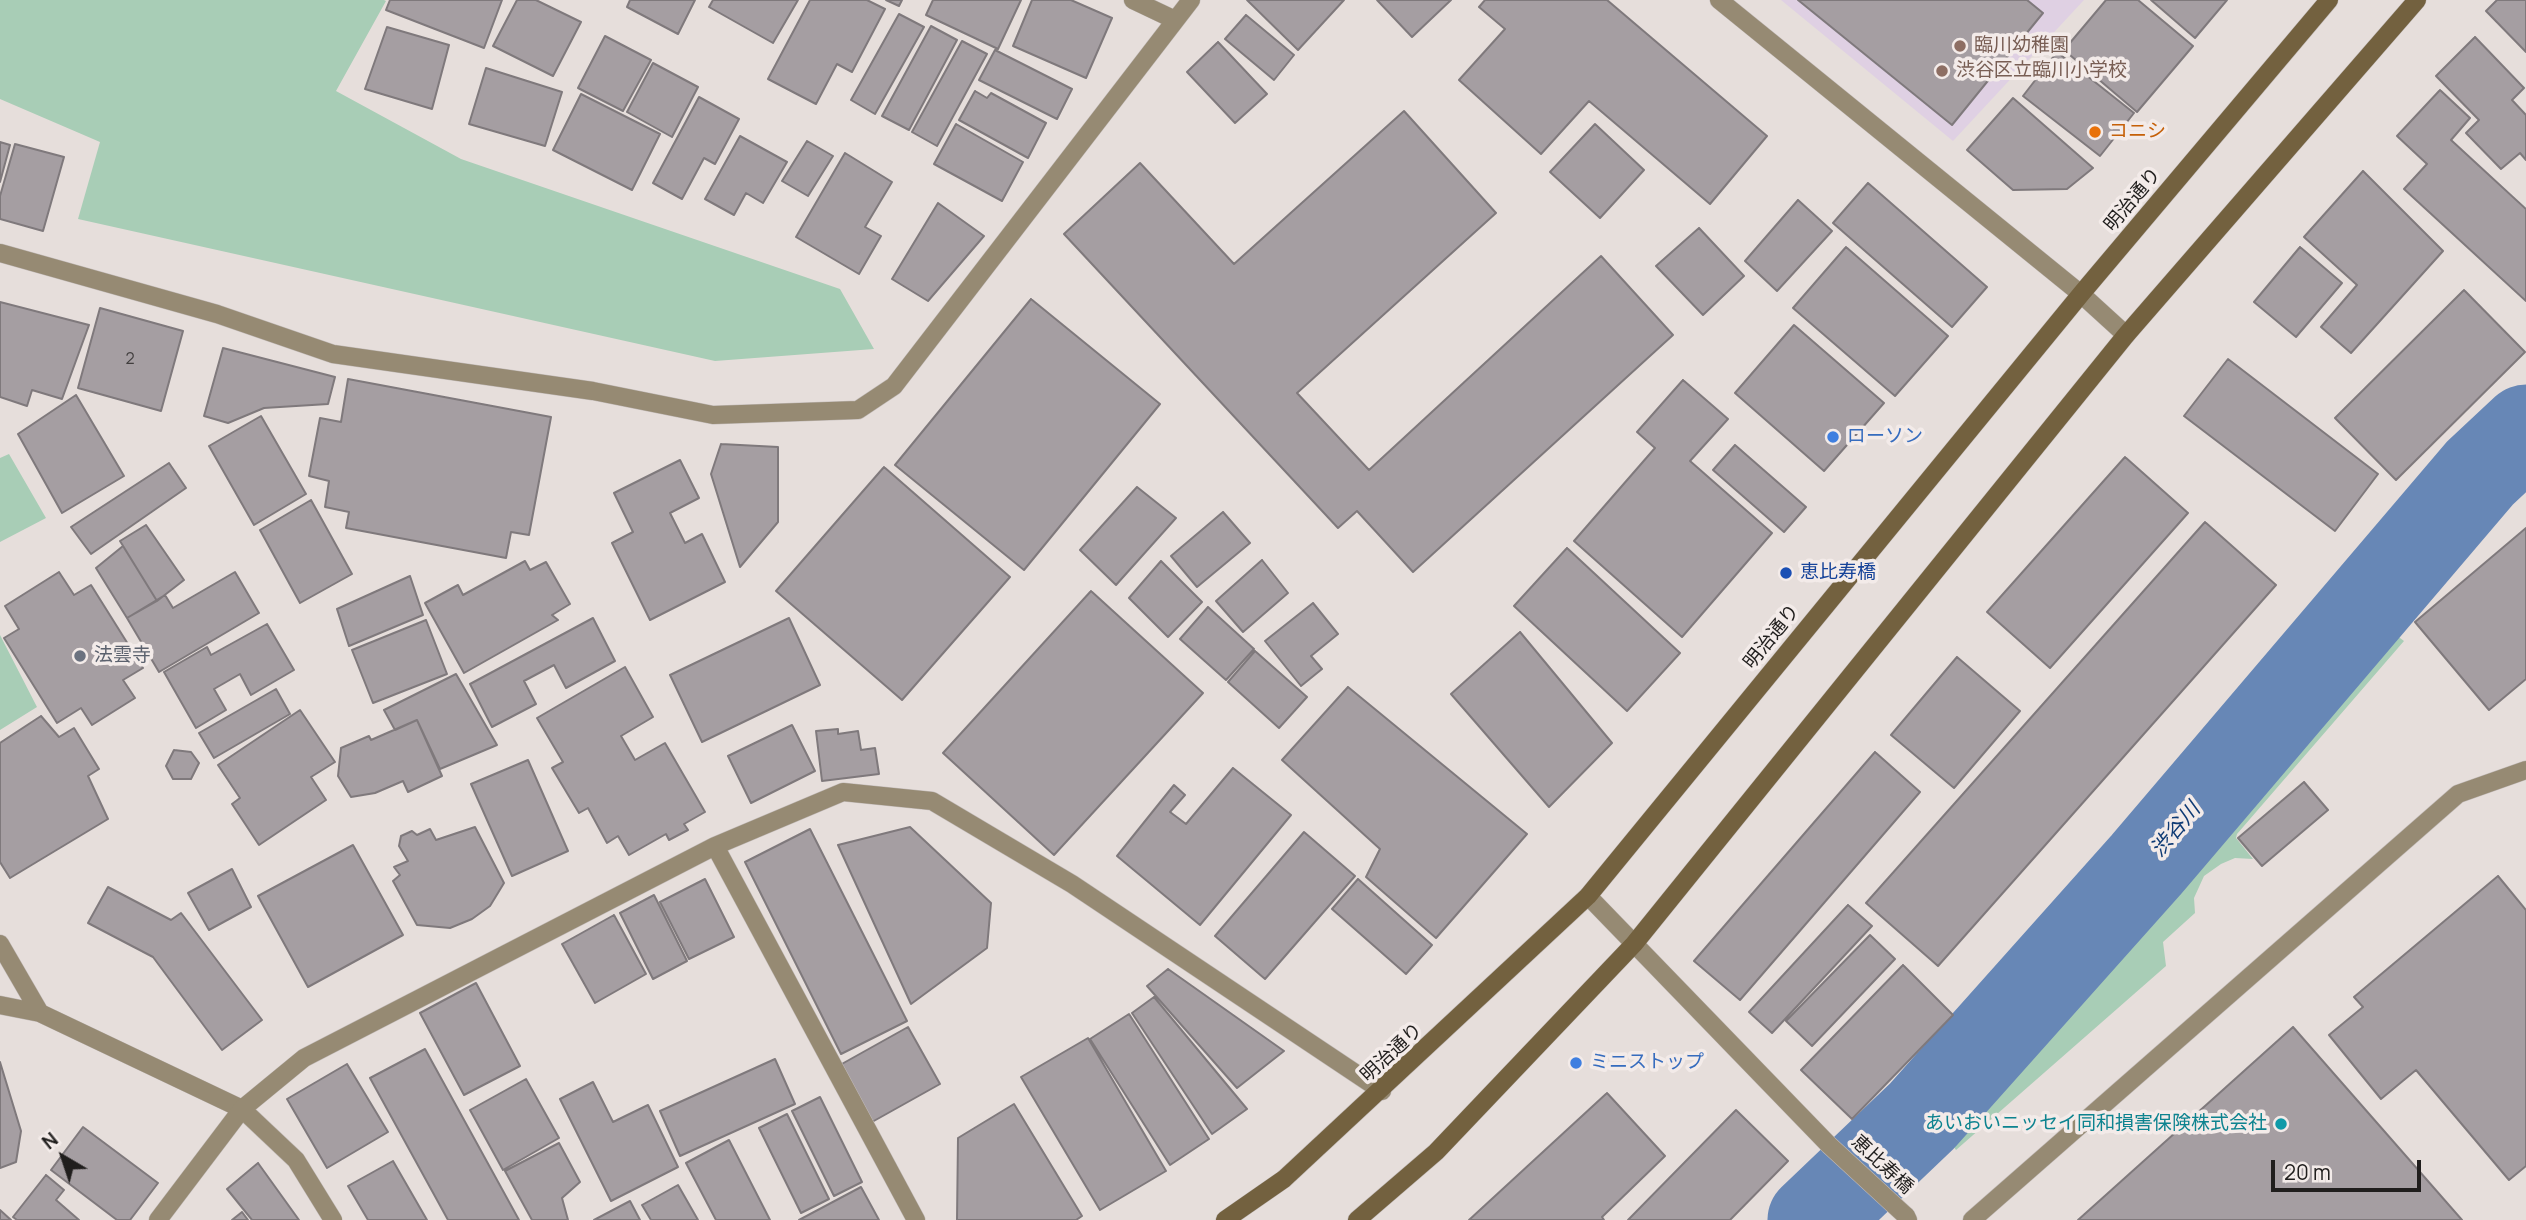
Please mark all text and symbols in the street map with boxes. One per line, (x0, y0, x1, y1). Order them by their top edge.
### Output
place label: 臨川幼稚園 (1974, 35, 2069, 57)
marker: 臨川幼稚園 (1952, 38, 1968, 54)
place label: 渋谷区立臨川小学校 (1956, 60, 2127, 82)
marker: 渋谷区立臨川小学校 (1934, 63, 1950, 79)
place label: コニシ (2109, 121, 2166, 143)
marker: コニシ (2087, 124, 2103, 140)
street label: 明治通り (2100, 164, 2166, 236)
house number: 2 (125, 350, 135, 370)
place label: ローソン (1847, 426, 1923, 448)
marker: ローソン (1825, 429, 1841, 445)
place label: 恵比寿橋 (1800, 562, 1876, 584)
marker: 恵比寿橋 (1778, 565, 1794, 581)
street label: 明治通り (1739, 600, 1805, 674)
place label: 法雲寺 (94, 645, 151, 667)
marker: 法雲寺 (72, 648, 88, 664)
water label: 渋谷川 (2146, 798, 2206, 862)
street label: 明治通り (1356, 1019, 1428, 1087)
place label: ミニストップ (1590, 1052, 1704, 1074)
marker: ミニストップ (1568, 1055, 1584, 1071)
place label: あいおいニッセイ同和損害保険株式会社 (1925, 1113, 2267, 1135)
marker: あいおいニッセイ同和損害保険株式会社 (2273, 1116, 2289, 1132)
north arrow (28, 1122, 98, 1192)
text: N (36, 1126, 63, 1155)
street label: 恵比寿橋 (1846, 1131, 1918, 1199)
scale bar (2274, 1146, 2424, 1190)
text: 20 m (2284, 1158, 2331, 1186)

